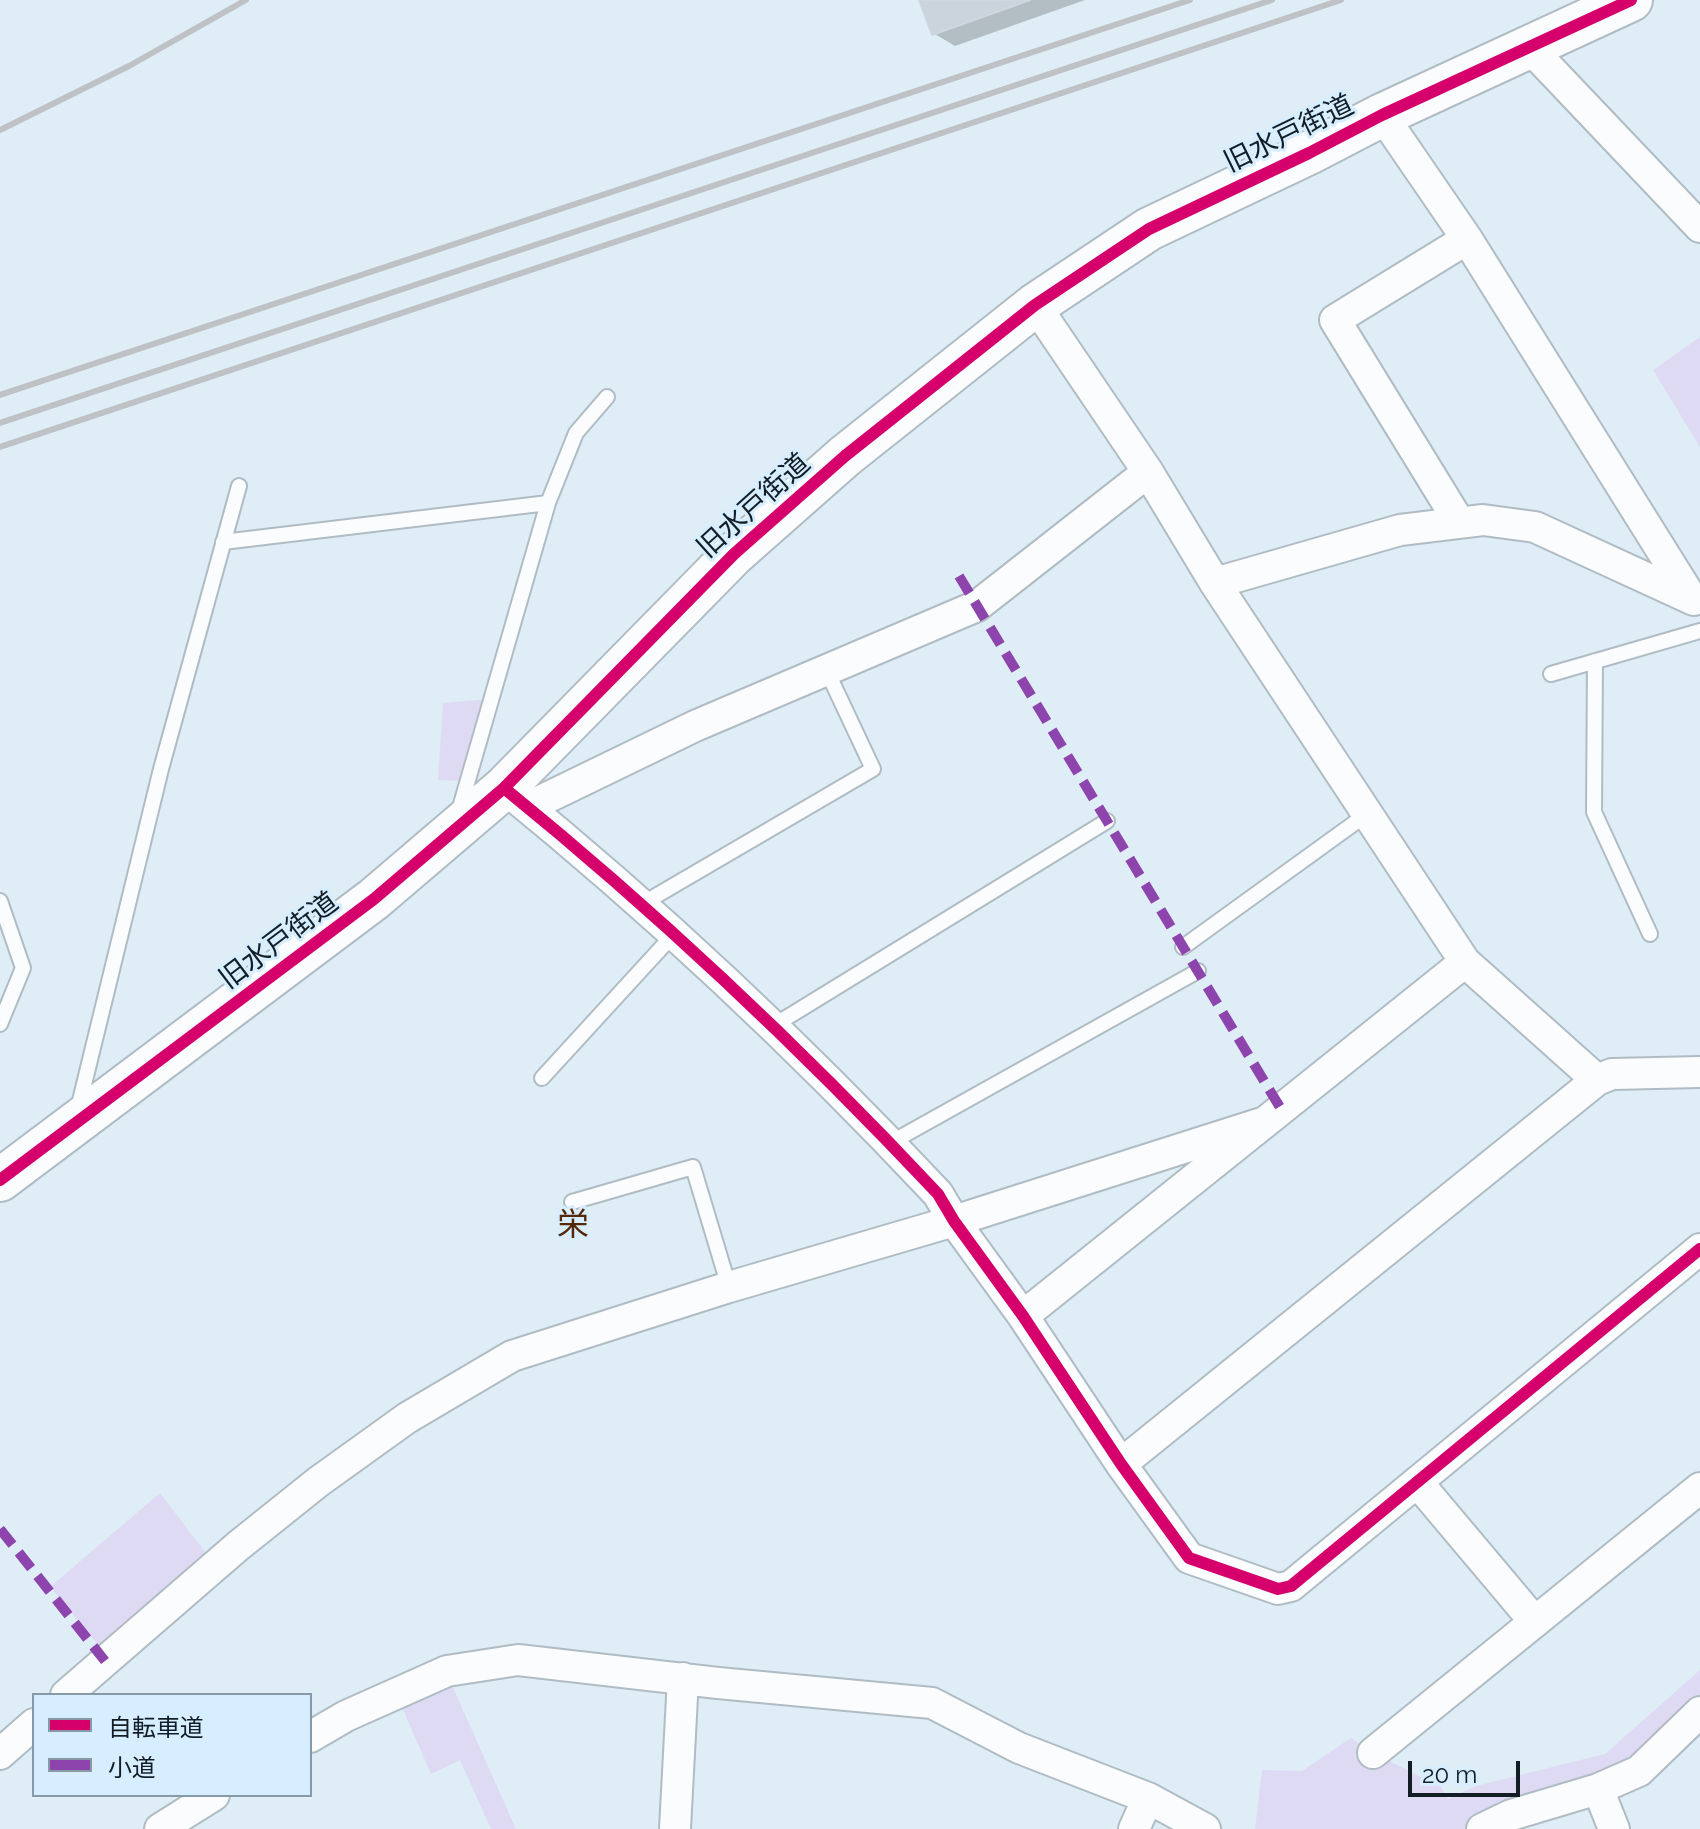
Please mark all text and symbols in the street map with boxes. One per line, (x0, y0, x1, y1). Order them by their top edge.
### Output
street label: 旧水戸街道 (1219, 88, 1359, 180)
street label: 旧水戸街道 (691, 447, 817, 565)
street label: 旧水戸街道 (213, 885, 345, 997)
district label: 栄 (557, 1206, 589, 1244)
legend (32, 1693, 312, 1797)
text: 自転車道 (108, 1713, 204, 1742)
scale bar (1412, 1745, 1524, 1795)
text: 小道 (108, 1753, 156, 1782)
text: 20 m (1422, 1760, 1477, 1789)

